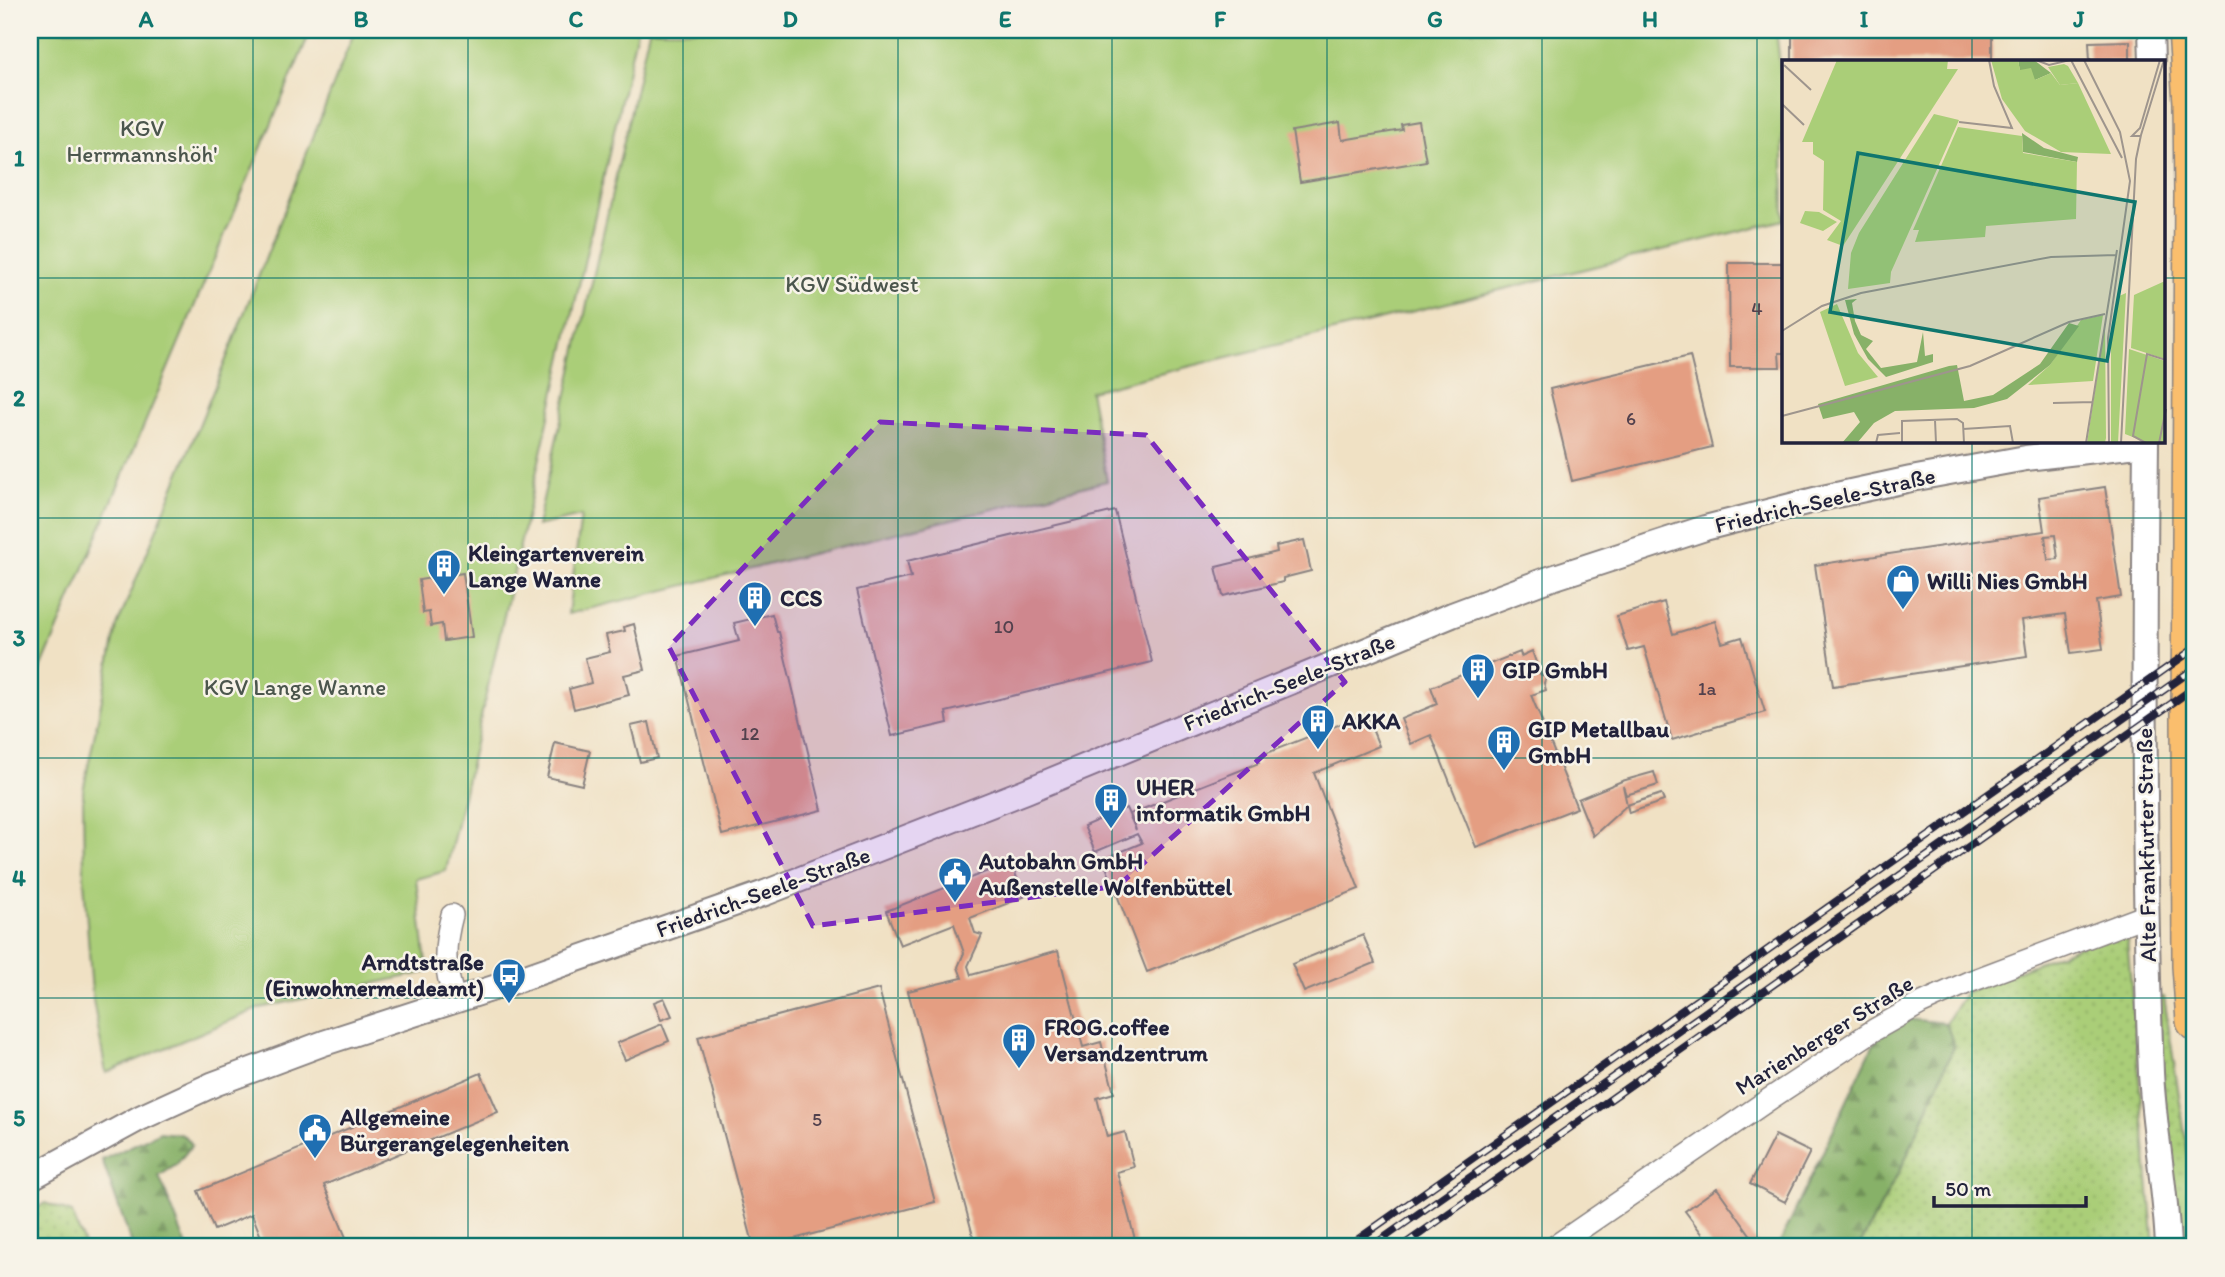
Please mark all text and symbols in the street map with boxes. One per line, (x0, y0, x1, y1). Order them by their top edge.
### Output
text: A (138, 5, 154, 33)
text: B (354, 5, 369, 33)
text: C (569, 5, 584, 33)
text: D (782, 5, 798, 33)
text: E (999, 5, 1012, 33)
text: F (1214, 5, 1227, 33)
text: G (1427, 5, 1443, 33)
text: H (1642, 5, 1658, 33)
text: I (1860, 5, 1869, 33)
text: J (2072, 5, 2085, 33)
inset map (1782, 60, 2166, 443)
park label: KGV Herrmannshöh' (66, 114, 218, 168)
text: 1 (14, 144, 25, 172)
park label: KGV Südwest (785, 270, 919, 298)
house number: 4 (1751, 297, 1763, 320)
text: 2 (13, 384, 26, 412)
house number: 6 (1626, 407, 1636, 430)
street label: Friedrich-Seele-Straße (1712, 461, 1938, 539)
place label: Kleingartenverein Lange Wanne (468, 539, 645, 593)
building icon: Kleingartenverein Lange Wanne (425, 547, 463, 596)
shop icon: Willi Nies GmbH (1884, 562, 1922, 611)
place label: Willi Nies GmbH (1927, 567, 2088, 595)
building icon: CCS (736, 579, 774, 628)
place label: CCS (780, 584, 823, 612)
house number: 10 (994, 615, 1014, 638)
text: 3 (13, 624, 26, 652)
street label: Friedrich-Seele-Straße (1179, 627, 1399, 737)
building icon: GIP GmbH (1459, 651, 1497, 700)
place label: GIP GmbH (1502, 656, 1608, 684)
park label: KGV Lange Wanne (204, 673, 386, 701)
house number: 1a (1698, 677, 1716, 700)
building icon: AKKA (1299, 702, 1337, 751)
place label: AKKA (1341, 707, 1401, 735)
place label: GIP Metallbau GmbH (1528, 715, 1670, 769)
house number: 12 (741, 722, 759, 745)
building icon: GIP Metallbau GmbH (1485, 723, 1523, 772)
street label: Alte Frankfurter Straße (2130, 728, 2162, 962)
place label: UHER informatik GmbH (1136, 773, 1310, 827)
building icon: UHER informatik GmbH (1092, 781, 1130, 830)
street label: Friedrich-Seele-Straße (652, 840, 874, 944)
place label: Autobahn GmbH Außenstelle Wolfenbüttel (978, 847, 1232, 901)
public building icon: Autobahn GmbH Außenstelle Wolfenbüttel (936, 855, 974, 904)
text: 4 (12, 864, 26, 892)
place label: Arndtstraße (Einwohnermeldeamt) (265, 948, 484, 1002)
bus stop icon: Arndtstraße (Einwohnermeldeamt) (490, 956, 528, 1005)
street label: Marienberger Straße (1730, 969, 1918, 1101)
place label: FROG.coffee Versandzentrum (1044, 1013, 1209, 1067)
building icon: FROG.coffee Versandzentrum (1000, 1021, 1038, 1070)
place label: Allgemeine Bürgerangelegenheiten (339, 1103, 570, 1157)
text: 5 (13, 1104, 25, 1132)
house number: 5 (812, 1108, 822, 1131)
public building icon: Allgemeine Bürgerangelegenheiten (296, 1111, 334, 1160)
scale bar (1934, 1165, 2087, 1209)
text: 50 m (1945, 1176, 1992, 1201)

